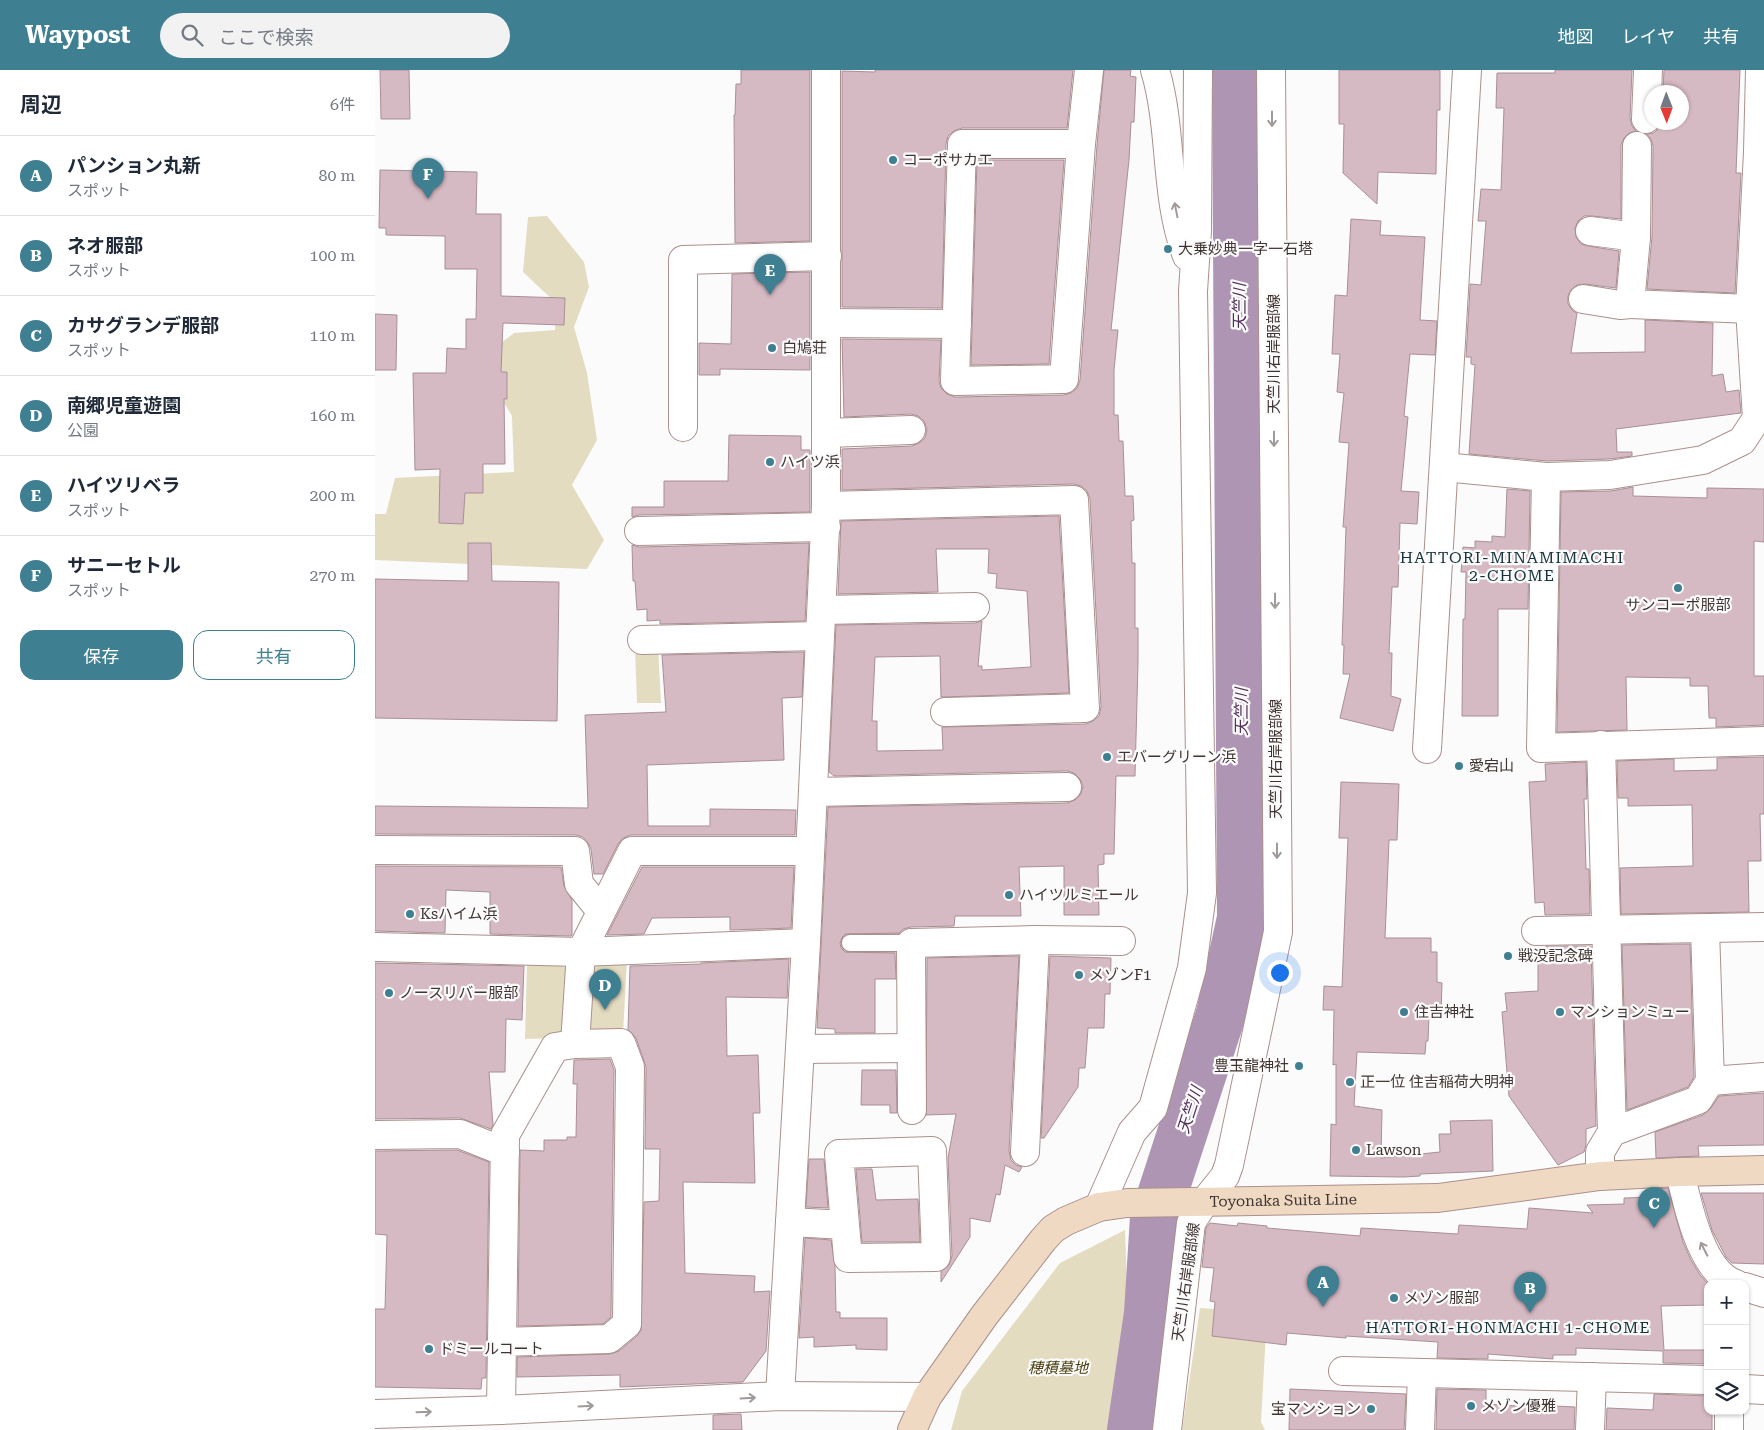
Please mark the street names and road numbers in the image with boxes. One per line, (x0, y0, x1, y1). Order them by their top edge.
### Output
street label: 天竺川右岸服部線 (1265, 294, 1283, 414)
street label: 天竺川右岸服部線 (1267, 699, 1285, 819)
street label: Toyonaka Suita Line (1209, 1190, 1357, 1211)
street label: 天竺川右岸服部線 (1169, 1221, 1203, 1343)

